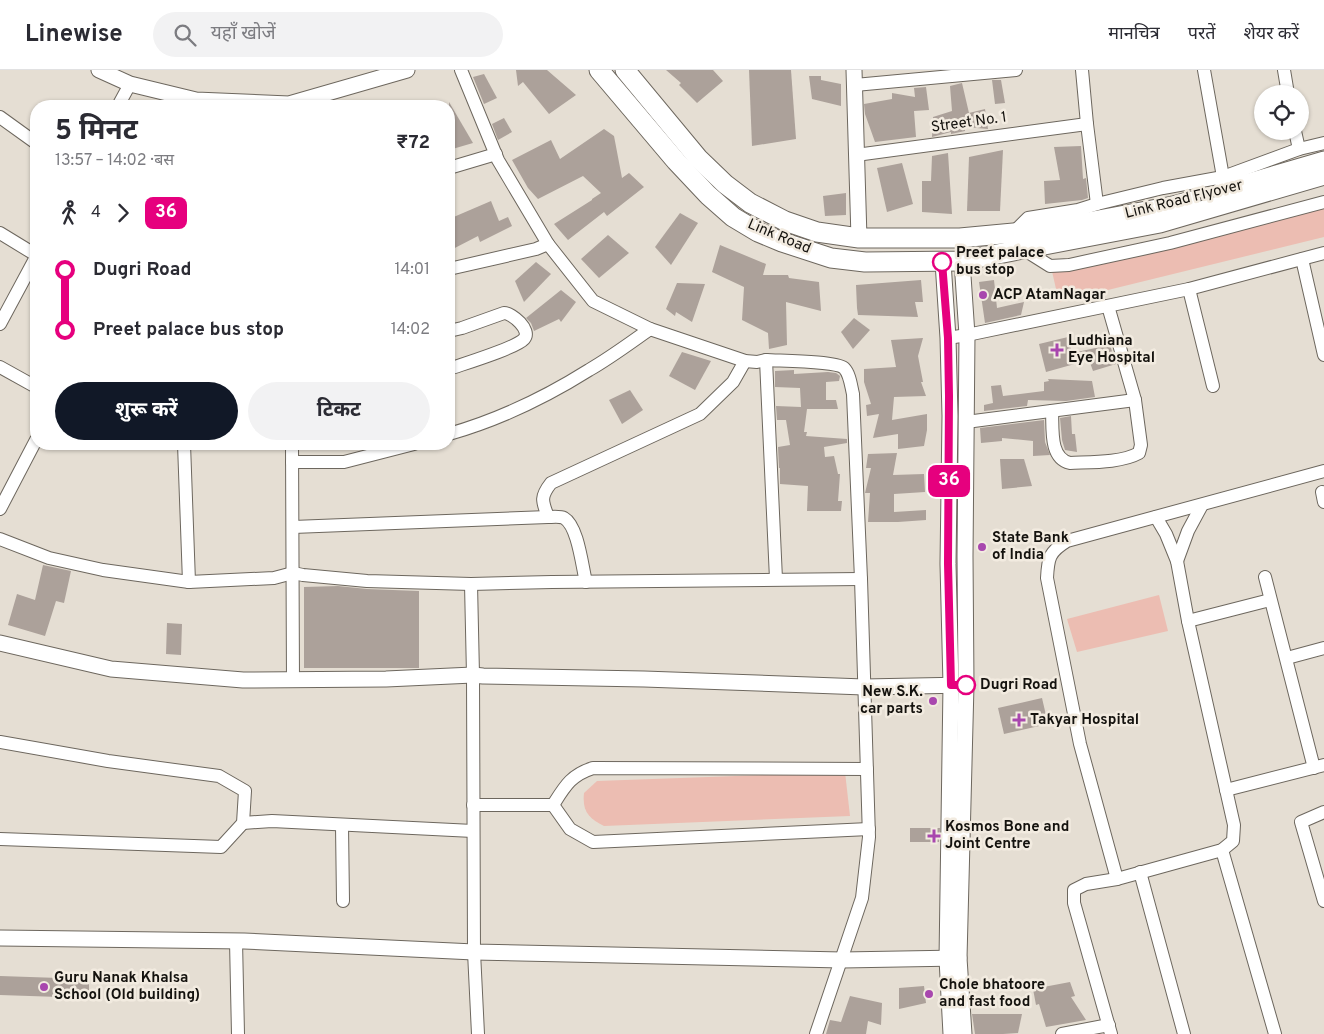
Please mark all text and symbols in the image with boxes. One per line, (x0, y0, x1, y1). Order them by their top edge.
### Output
search box (153, 12, 503, 57)
text: Linewise (25, 20, 123, 50)
icon: search (171, 21, 199, 49)
text: यहाँ खोजें (211, 22, 276, 46)
text: मानचित्र (1108, 23, 1160, 46)
text: परतें (1188, 23, 1216, 46)
text: शेयर करें (1244, 23, 1299, 46)
map controls (1254, 85, 1309, 140)
button: locate (1254, 85, 1309, 140)
street label: Street No. 1 (930, 108, 1008, 138)
text: 5 मिनट (55, 114, 138, 150)
text: ₹72 (396, 131, 430, 155)
text: 13:57 – 14:02 · बस (55, 151, 174, 171)
street label: Link Road Flyover (1123, 176, 1245, 224)
icon: walk (55, 199, 83, 227)
icon: forward (109, 199, 137, 227)
text: 36 (155, 201, 177, 224)
text: 4 (91, 203, 101, 223)
street label: Link Road (745, 215, 813, 259)
place label: Preet palace bus stop (956, 244, 1044, 280)
marker: Preet palace bus stop (932, 252, 952, 272)
text: Dugri Road (93, 258, 192, 282)
text: 14:01 (395, 260, 430, 280)
place label: ACP AtamNagar (993, 286, 1107, 305)
marker: ACP AtamNagar (977, 289, 989, 301)
text: Preet palace bus stop (93, 318, 284, 342)
text: 14:02 (391, 320, 430, 340)
place label: Ludhiana Eye Hospital (1068, 332, 1155, 368)
marker: Ludhiana Eye Hospital (1050, 343, 1064, 357)
button: शुरू करें (55, 382, 238, 440)
button: टिकट (248, 382, 430, 440)
line badge: 36 (926, 465, 972, 497)
text: 36 (938, 469, 960, 492)
place label: State Bank of India (992, 529, 1069, 565)
marker: State Bank of India (976, 541, 988, 553)
marker: Dugri Road (956, 675, 976, 695)
place label: Dugri Road (980, 676, 1058, 695)
place label: New S.K. car parts (860, 683, 923, 719)
marker: New S.K. car parts (927, 695, 939, 707)
place label: Takyar Hospital (1030, 711, 1139, 730)
marker: Takyar Hospital (1012, 713, 1026, 727)
place label: Kosmos Bone and Joint Centre (945, 818, 1069, 854)
marker: Kosmos Bone and Joint Centre (927, 829, 941, 843)
place label: Guru Nanak Khalsa School (Old building) (54, 969, 200, 1005)
place label: Chole bhatoore and fast food (939, 976, 1045, 1012)
marker: Guru Nanak Khalsa School (Old building) (38, 981, 50, 993)
marker: Chole bhatoore and fast food (923, 988, 935, 1000)

